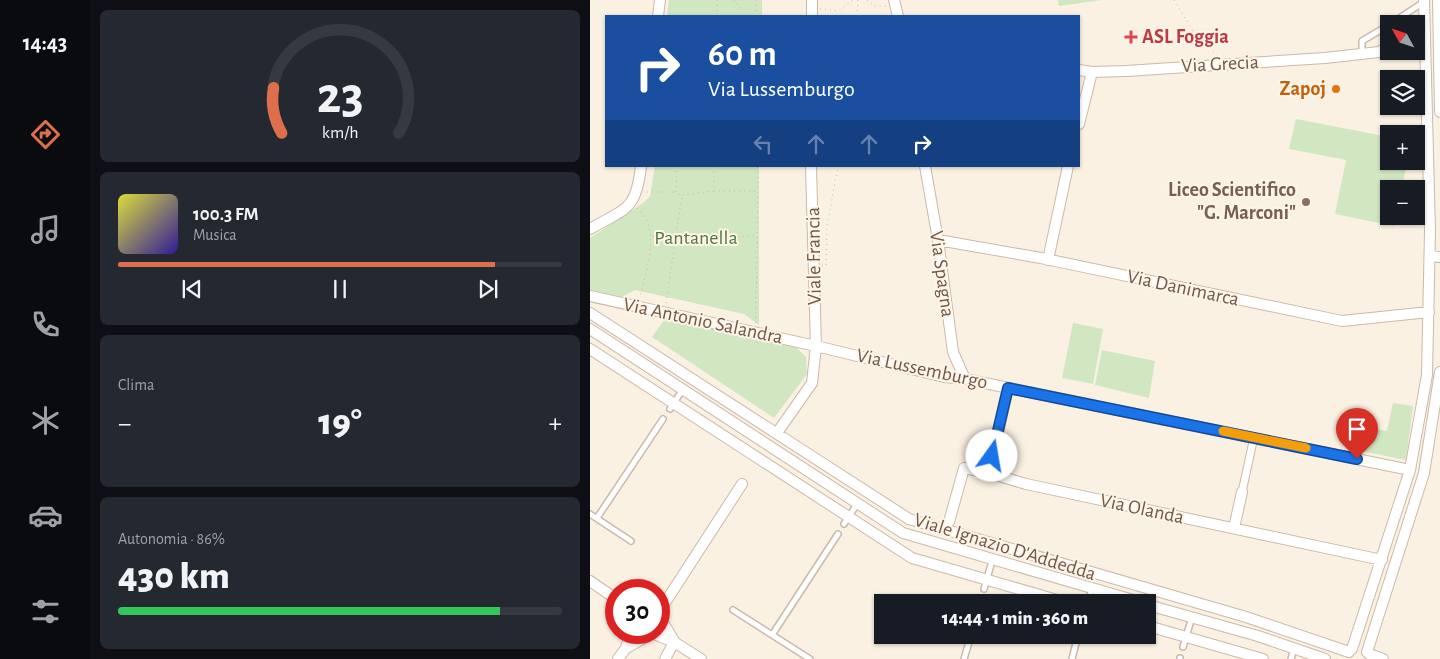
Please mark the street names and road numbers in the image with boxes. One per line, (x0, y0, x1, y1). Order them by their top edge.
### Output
street label: Via Grecia (1181, 52, 1259, 76)
street label: Viale Francia (803, 207, 825, 305)
street label: Via Spagna (926, 230, 958, 318)
street label: Via Danimarca (1125, 266, 1241, 310)
street label: Via Antonio Salandra (621, 294, 785, 348)
street label: Via Lussemburgo (855, 345, 989, 393)
street label: Via Olanda (1098, 490, 1186, 528)
street label: Viale Ignazio D'Addedda (912, 510, 1098, 584)

